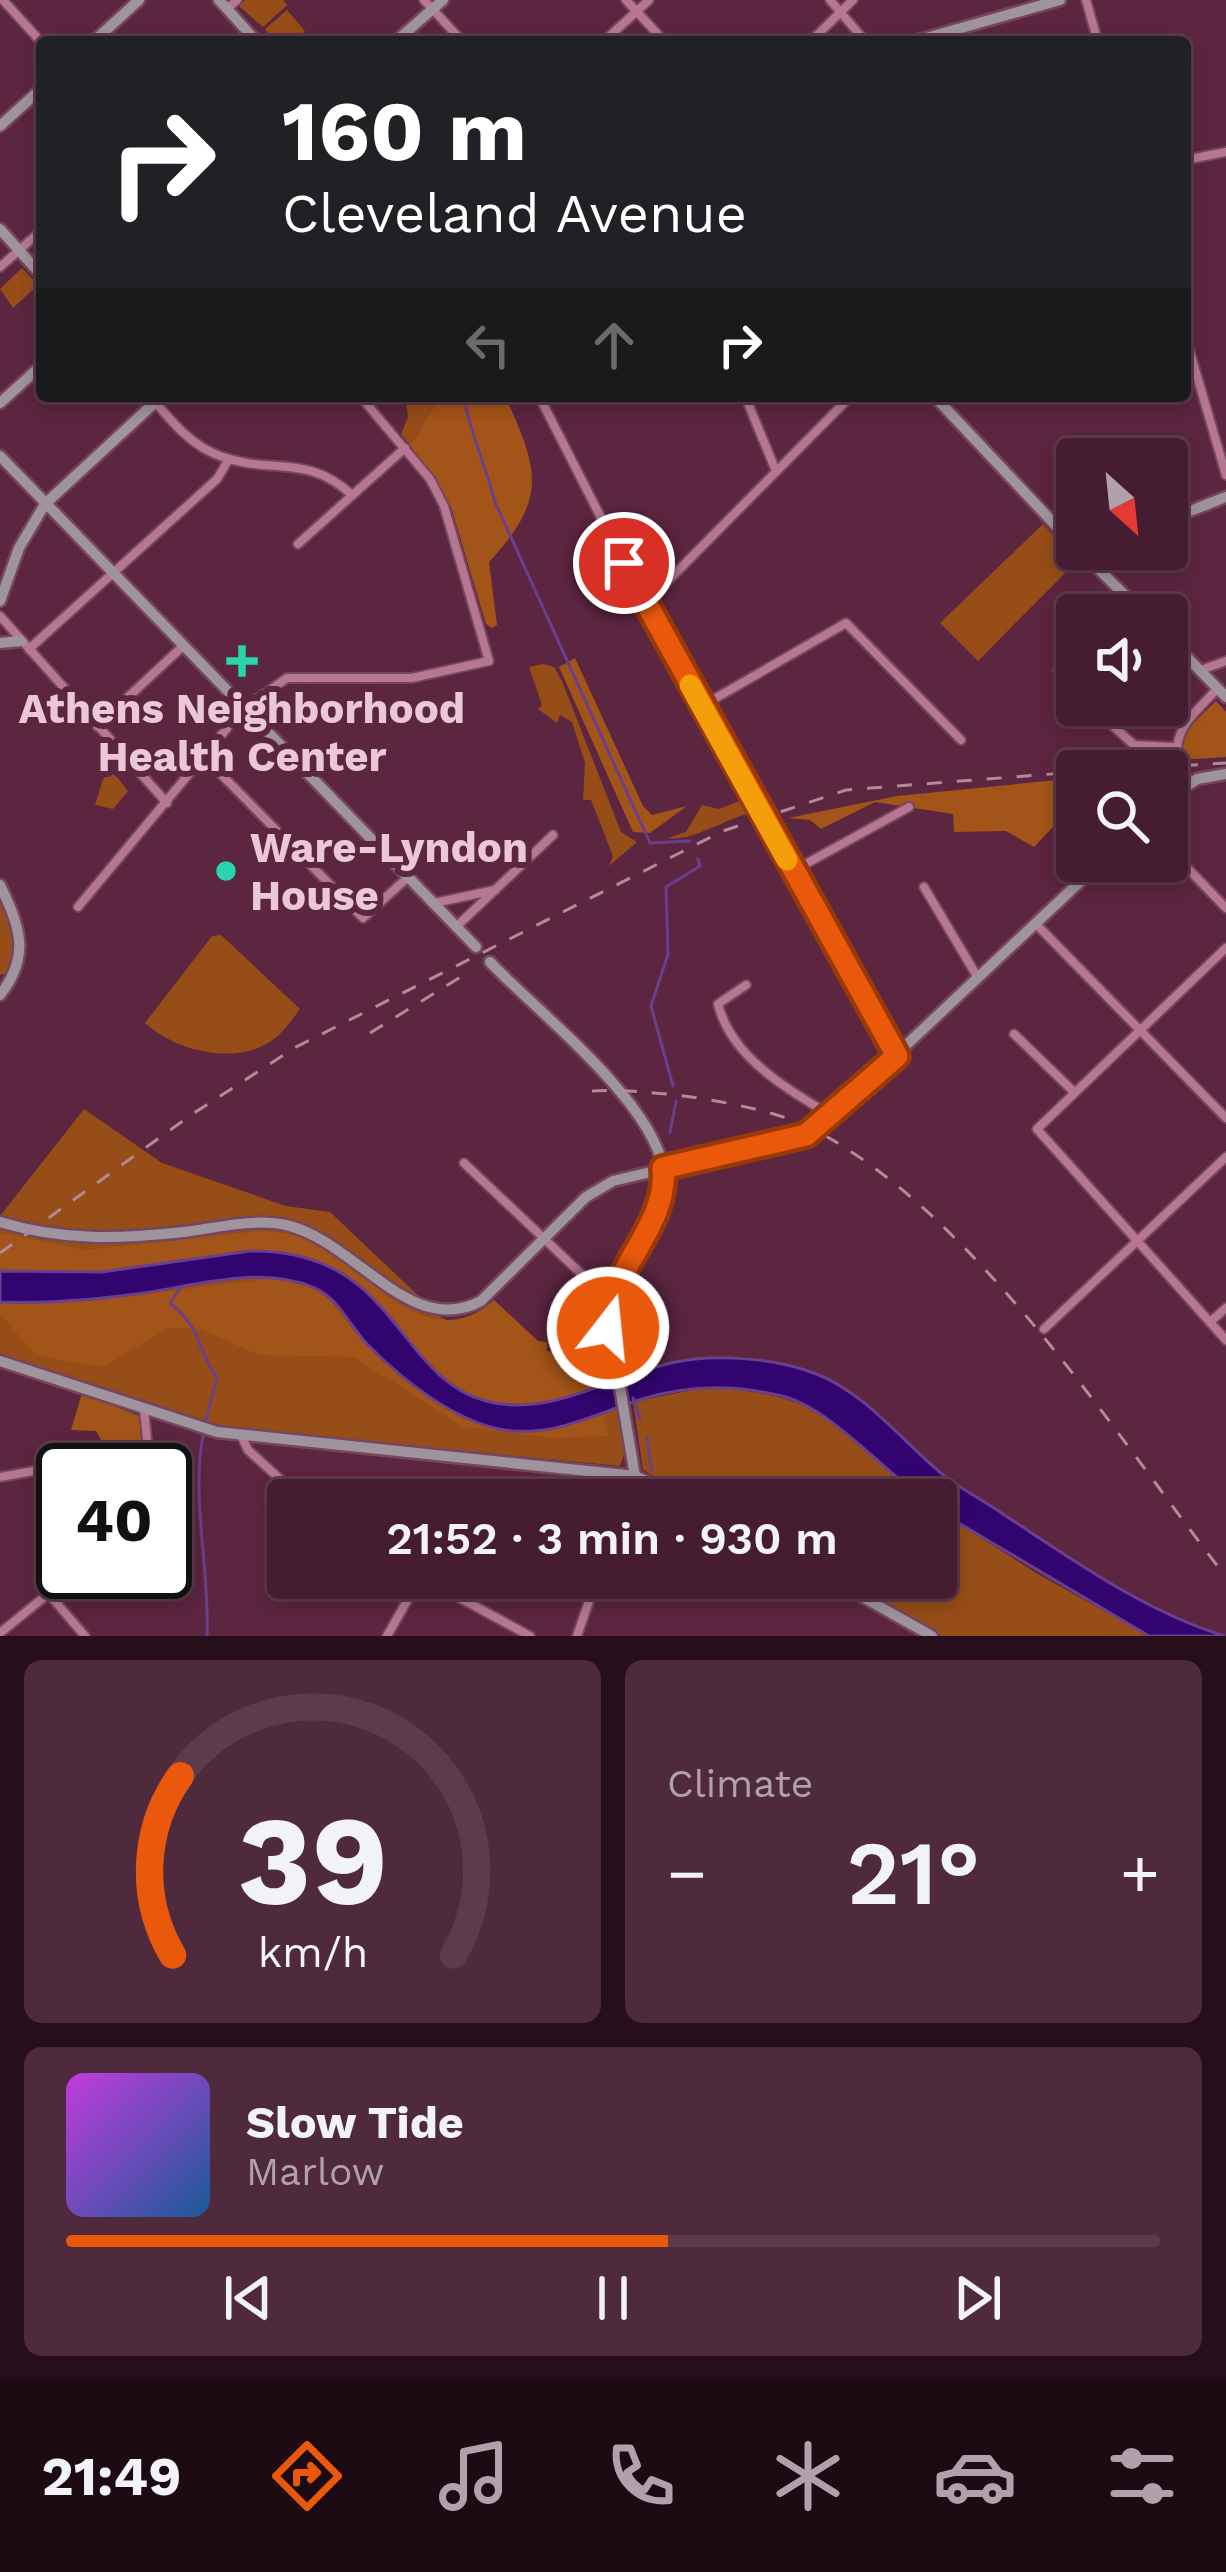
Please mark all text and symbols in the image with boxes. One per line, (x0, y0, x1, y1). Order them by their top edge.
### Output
text: 160 m (282, 82, 527, 180)
icon: right (84, 84, 240, 240)
text: Cleveland Avenue (282, 182, 747, 245)
icon: left (455, 312, 521, 378)
icon: ahead (581, 312, 647, 378)
icon: right (707, 312, 773, 378)
north arrow (1056, 438, 1188, 570)
map controls (1056, 438, 1188, 882)
pin (573, 512, 675, 614)
icon: arrive (591, 530, 657, 596)
button: sound (1056, 594, 1188, 726)
marker: Athens Neighborhood Health Center (226, 645, 258, 677)
place label: Athens Neighborhood Health Center (19, 684, 465, 781)
button: search (1056, 750, 1188, 882)
place label: Ware-Lyndon House (250, 823, 528, 920)
marker: Ware-Lyndon House (213, 858, 239, 884)
position arrow (545, 1265, 671, 1391)
speed limit sign: 40 (36, 1443, 192, 1599)
text: 21:52 · 3 min · 930 m (386, 1512, 838, 1565)
text: Climate (667, 1761, 813, 1806)
text: 39 (237, 1788, 388, 1934)
text: 21° (846, 1820, 981, 1926)
text: − (667, 1835, 707, 1912)
text: + (1120, 1835, 1160, 1912)
text: km/h (257, 1926, 368, 1976)
text: Slow Tide (246, 2096, 464, 2149)
text: Marlow (246, 2149, 384, 2194)
icon: previous (215, 2265, 281, 2331)
icon: pause (580, 2265, 646, 2331)
icon: next (945, 2265, 1011, 2331)
icon: directions (265, 2434, 349, 2518)
icon: music (432, 2434, 516, 2518)
icon: phone (599, 2434, 683, 2518)
icon: climate (766, 2434, 850, 2518)
icon: car (933, 2434, 1017, 2518)
icon: filters (1100, 2434, 1184, 2518)
text: 21:49 (42, 2445, 181, 2508)

